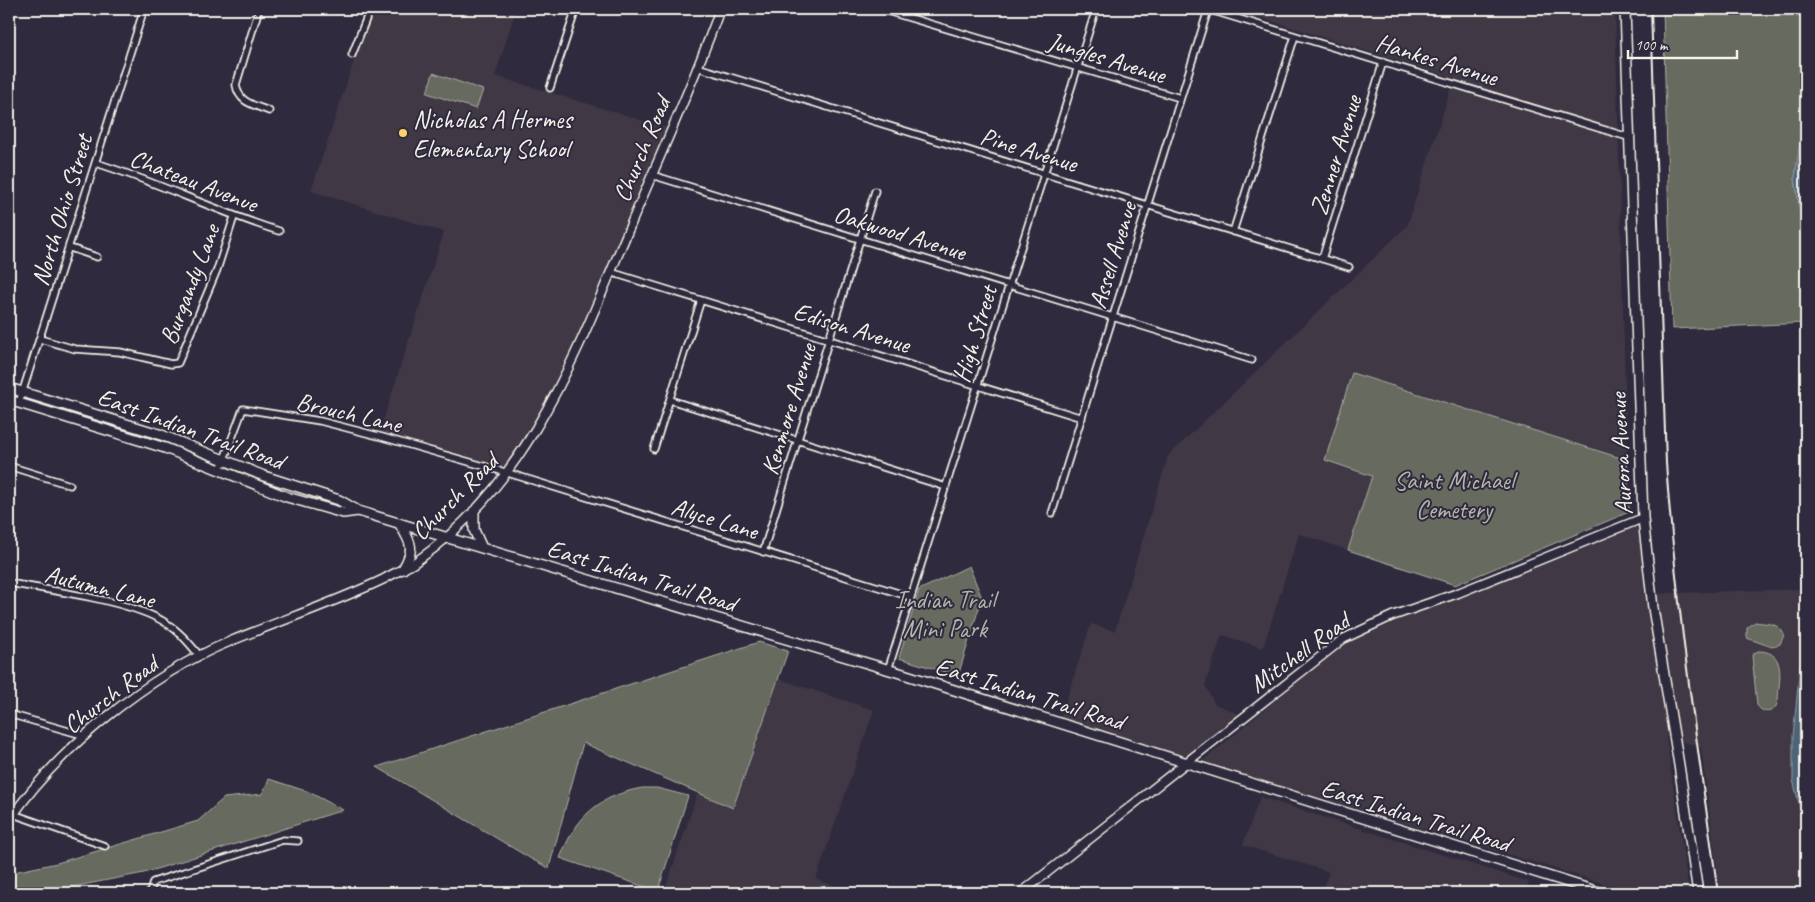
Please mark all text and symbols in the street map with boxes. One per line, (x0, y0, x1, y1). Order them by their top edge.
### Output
street label: Jungles Avenue (1043, 25, 1171, 91)
street label: Hankes Avenue (1372, 26, 1503, 94)
scale bar (1628, 28, 1736, 60)
text: 100 m (1635, 36, 1669, 55)
street label: Church Road (606, 88, 680, 207)
street label: Zenner Avenue (1303, 90, 1370, 219)
place label: Nicholas A Hermes Elementary School (413, 104, 574, 165)
street label: Pine Avenue (976, 120, 1083, 180)
marker: Nicholas A Hermes Elementary School (397, 127, 409, 139)
street label: North Ohio Street (24, 128, 101, 290)
street label: Chateau Avenue (125, 142, 264, 221)
street label: Assell Avenue (1082, 196, 1145, 312)
street label: Oakwood Avenue (830, 198, 971, 269)
street label: Burgandy Lane (152, 218, 228, 349)
street label: High Street (945, 280, 1006, 386)
street label: Edison Avenue (790, 295, 915, 361)
street label: Kenmore Avenue (754, 338, 825, 479)
street label: East Indian Trail Road (93, 380, 292, 479)
street label: Brouch Lane (293, 385, 406, 441)
street label: Aurora Avenue (1602, 390, 1640, 516)
street label: Church Road (404, 443, 508, 547)
park label: Saint Michael Cemetery (1394, 465, 1519, 526)
street label: Alyce Lane (668, 491, 764, 548)
street label: East Indian Trail Road (543, 532, 744, 621)
street label: Autumn Lane (42, 558, 160, 616)
park label: Indian Trail Mini Park (895, 584, 1000, 645)
street label: Mitchell Road (1243, 604, 1359, 700)
street label: Church Road (57, 646, 168, 741)
street label: East Indian Trail Road (931, 650, 1132, 739)
street label: East Indian Trail Road (1317, 772, 1518, 861)

